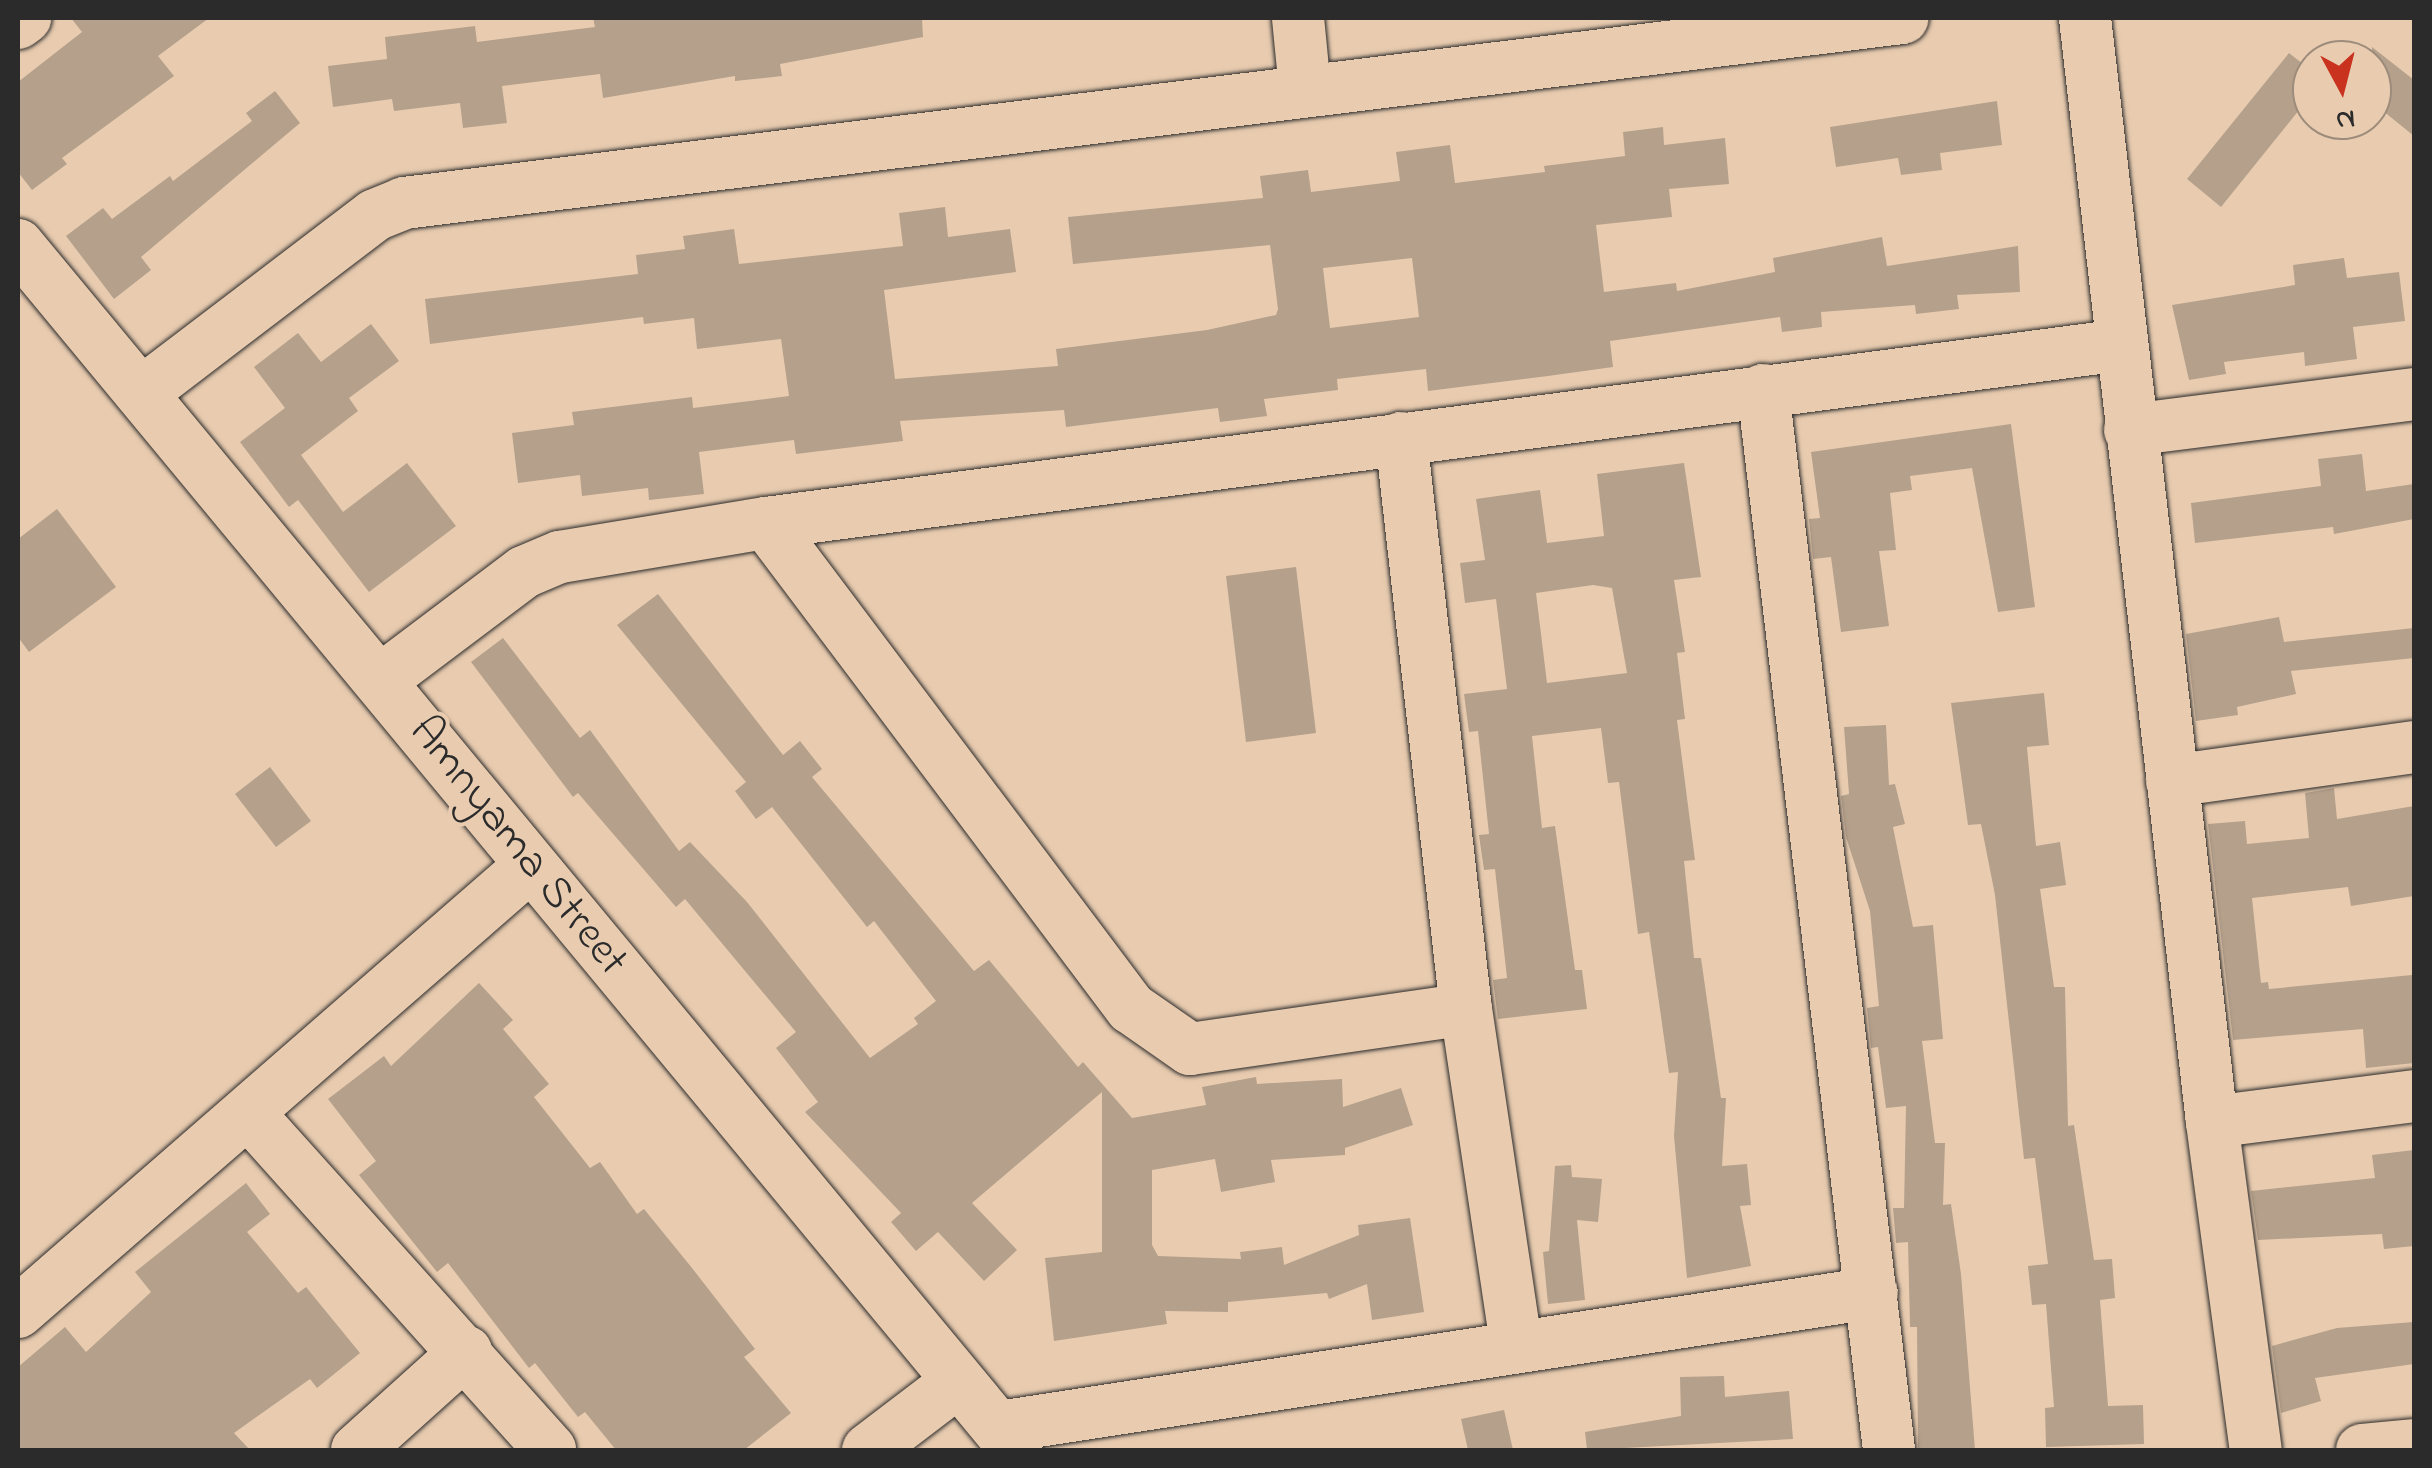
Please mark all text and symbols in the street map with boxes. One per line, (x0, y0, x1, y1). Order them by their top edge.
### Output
north arrow (2292, 40, 2392, 140)
text: N (2334, 97, 2357, 140)
street label: Amnyama Street (396, 706, 638, 988)

